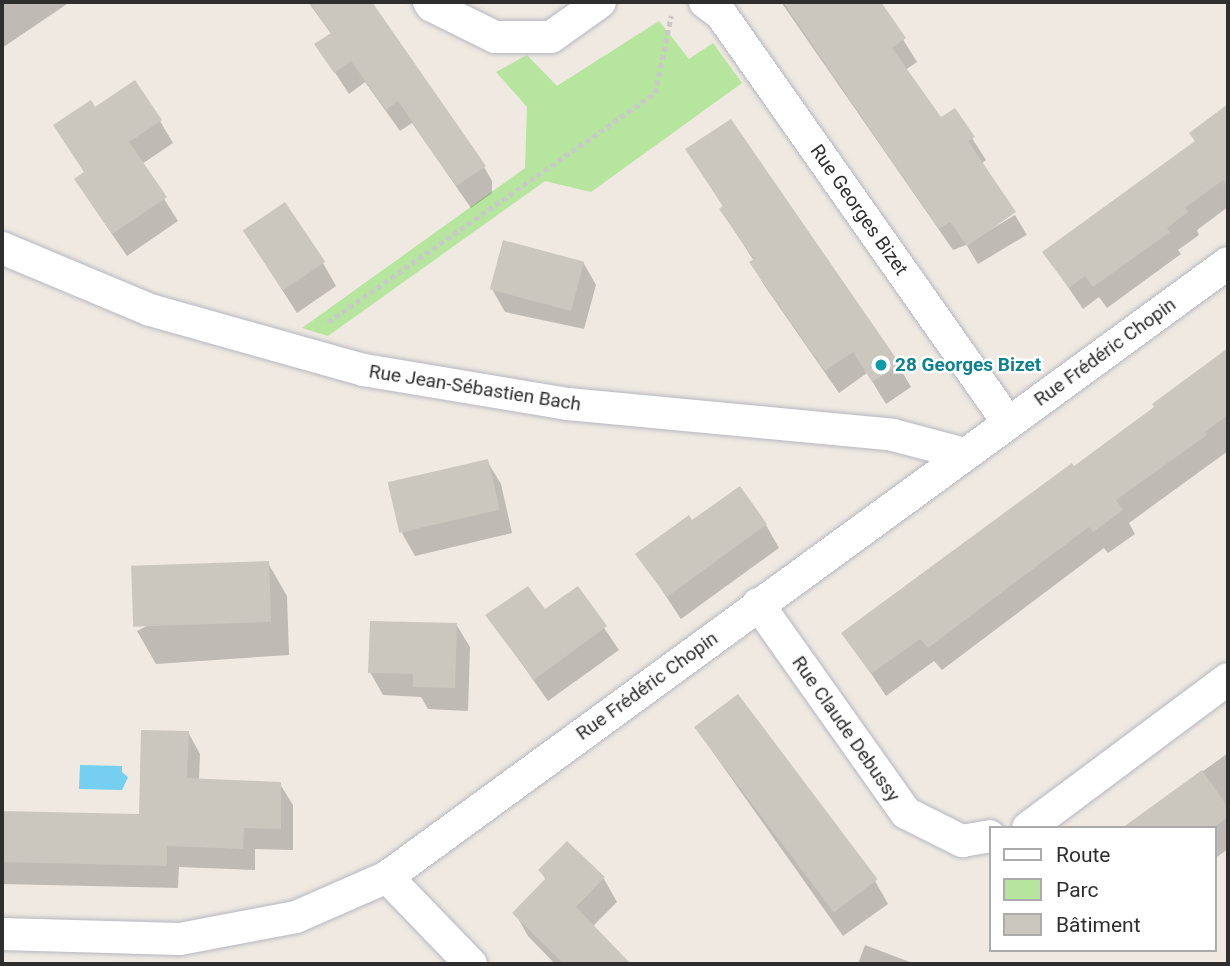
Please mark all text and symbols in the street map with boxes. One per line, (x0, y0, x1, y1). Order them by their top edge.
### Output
street label: Rue Georges Bizet (805, 140, 913, 280)
street label: Rue Frédéric Chopin (1030, 293, 1180, 411)
place label: 28 Georges Bizet (895, 354, 1041, 376)
marker: 28 Georges Bizet (873, 357, 889, 373)
street label: Rue Jean-Sébastien Bach (367, 360, 583, 416)
street label: Rue Frédéric Chopin (572, 627, 722, 745)
street label: Rue Claude Debussy (787, 652, 905, 806)
legend (988, 826, 1216, 952)
text: Route (1056, 843, 1111, 867)
text: Parc (1056, 878, 1098, 902)
text: Bâtiment (1056, 913, 1141, 937)

